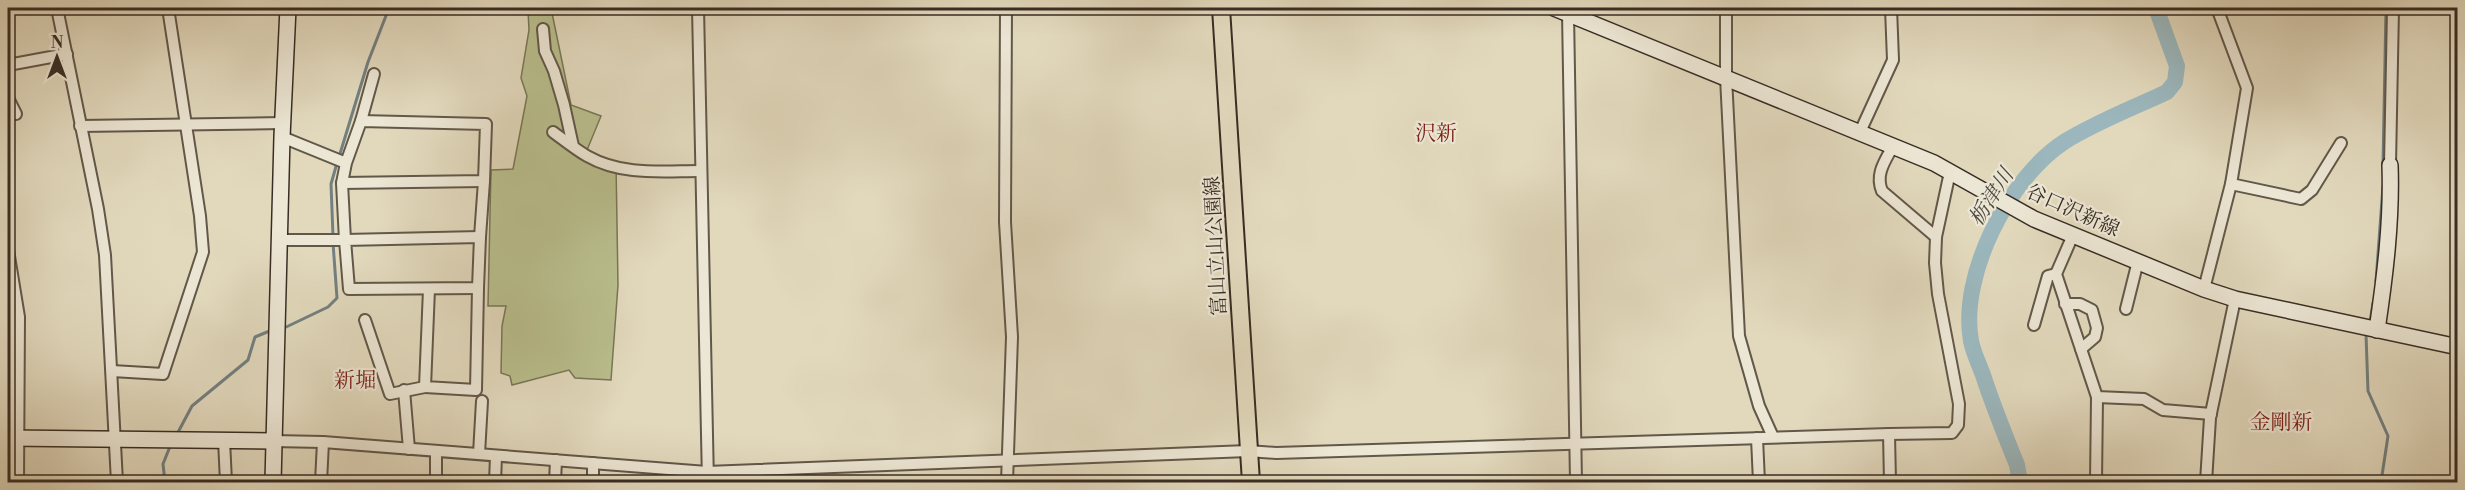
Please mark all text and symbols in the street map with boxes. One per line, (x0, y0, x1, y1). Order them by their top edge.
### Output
north arrow (27, 27, 87, 87)
text: N (51, 33, 64, 53)
district label: 沢新 (1415, 121, 1457, 147)
water label: 栃津川 (1964, 162, 2021, 231)
street label: 富山立山公園線 (1200, 175, 1233, 316)
street label: 谷口沢新線 (2022, 180, 2123, 243)
district label: 新堀 (334, 368, 376, 394)
district label: 金剛新 (2250, 410, 2313, 436)

